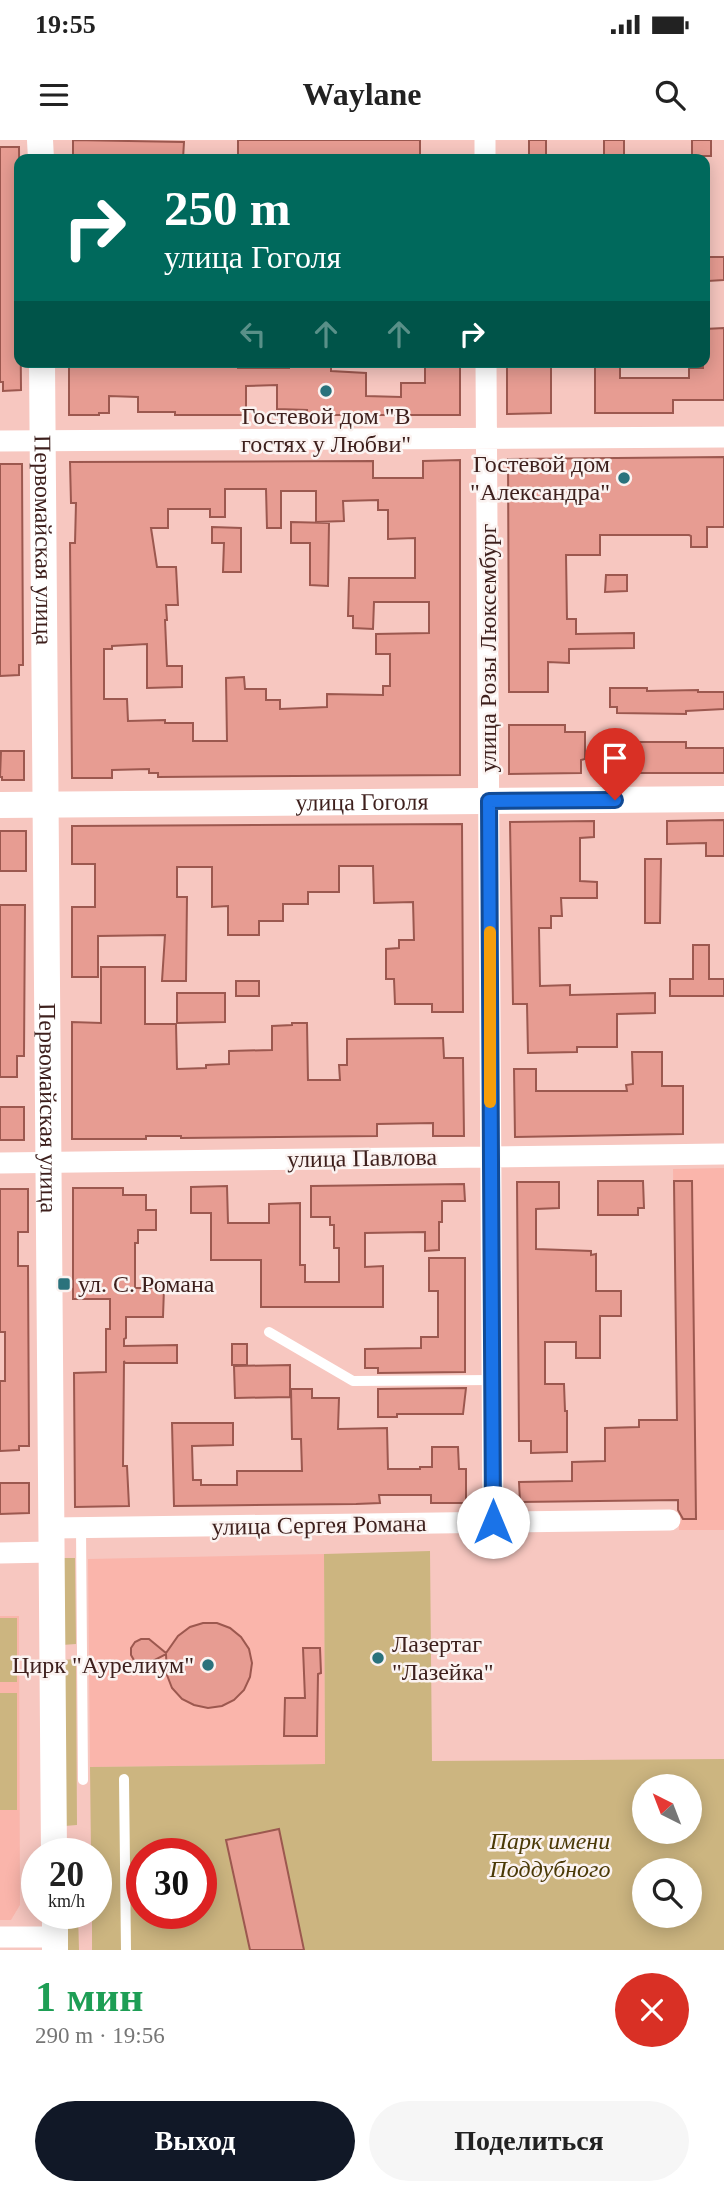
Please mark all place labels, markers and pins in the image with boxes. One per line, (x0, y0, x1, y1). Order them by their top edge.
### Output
marker: Гостевой дом "В гостях у Любви" (318, 383, 334, 399)
place label: Гостевой дом "В гостях у Любви" (241, 403, 411, 457)
place label: Гостевой дом "Александра" (470, 451, 610, 505)
marker: Гостевой дом "Александра" (616, 470, 632, 486)
pin (585, 728, 645, 800)
place label: ул. С. Романа (78, 1271, 215, 1297)
marker: ул. С. Романа (56, 1276, 72, 1292)
place label: Лазертаг "Лазейка" (392, 1631, 493, 1685)
marker: Лазертаг "Лазейка" (370, 1650, 386, 1666)
place label: Цирк "Аурелиум" (12, 1652, 194, 1678)
marker: Цирк "Аурелиум" (200, 1657, 216, 1673)

